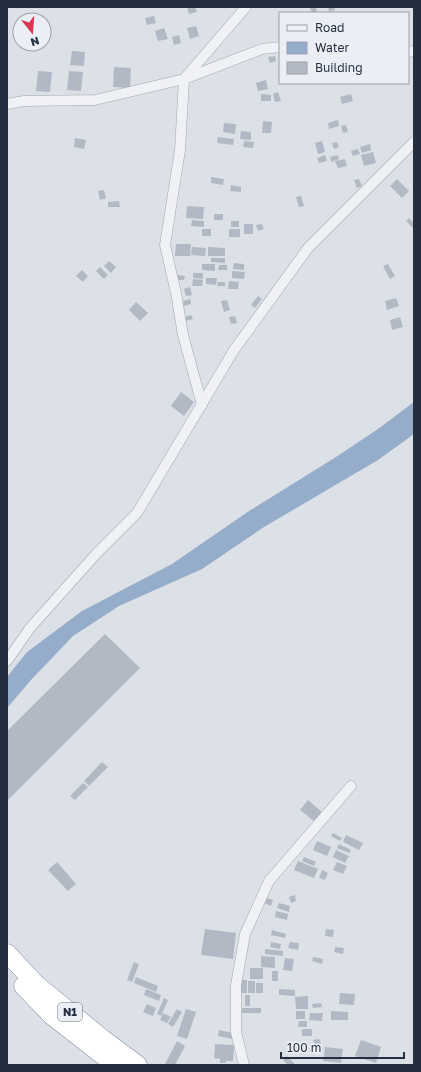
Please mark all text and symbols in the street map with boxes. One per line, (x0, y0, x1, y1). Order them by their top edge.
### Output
north arrow (12, 12, 52, 52)
legend (279, 12, 409, 84)
text: Road (315, 20, 344, 35)
text: N (29, 35, 41, 49)
text: Water (315, 40, 349, 55)
text: Building (315, 60, 363, 75)
road number: N1 (58, 1003, 82, 1021)
scale bar (281, 1034, 404, 1060)
text: 100 m (287, 1040, 321, 1055)

